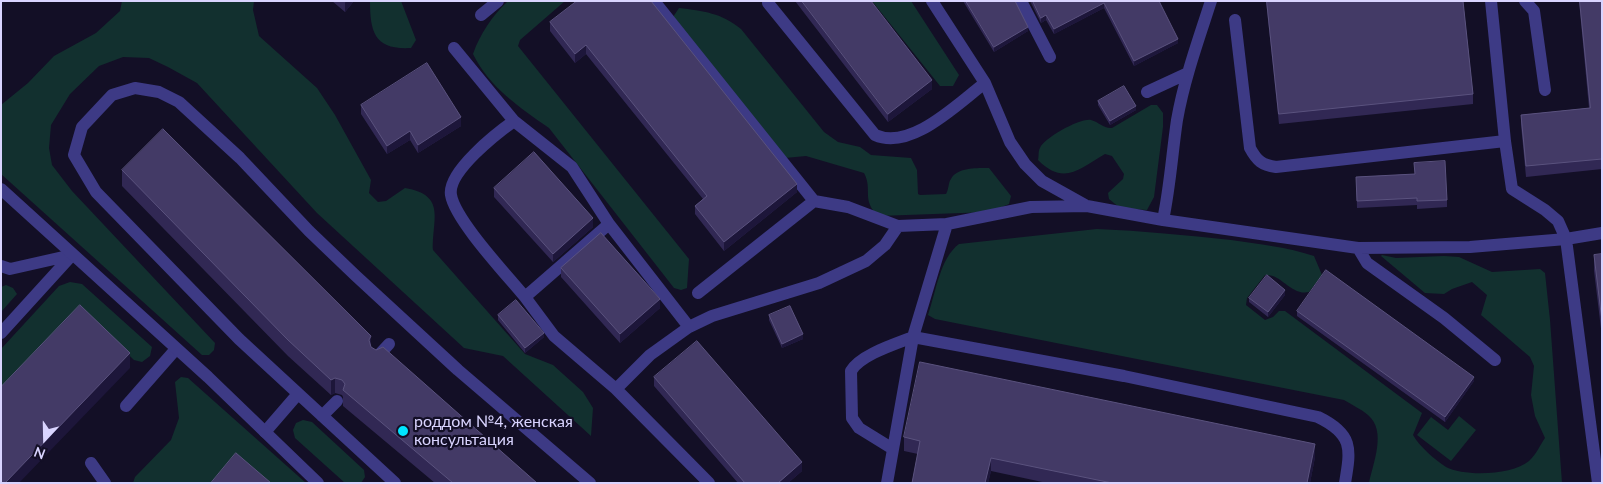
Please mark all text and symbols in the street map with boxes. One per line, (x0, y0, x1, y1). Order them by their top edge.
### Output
place label: роддом №4, женская консультация (414, 412, 573, 450)
north arrow (20, 414, 70, 464)
marker: роддом №4, женская консультация (396, 424, 410, 438)
text: N (31, 444, 48, 463)

